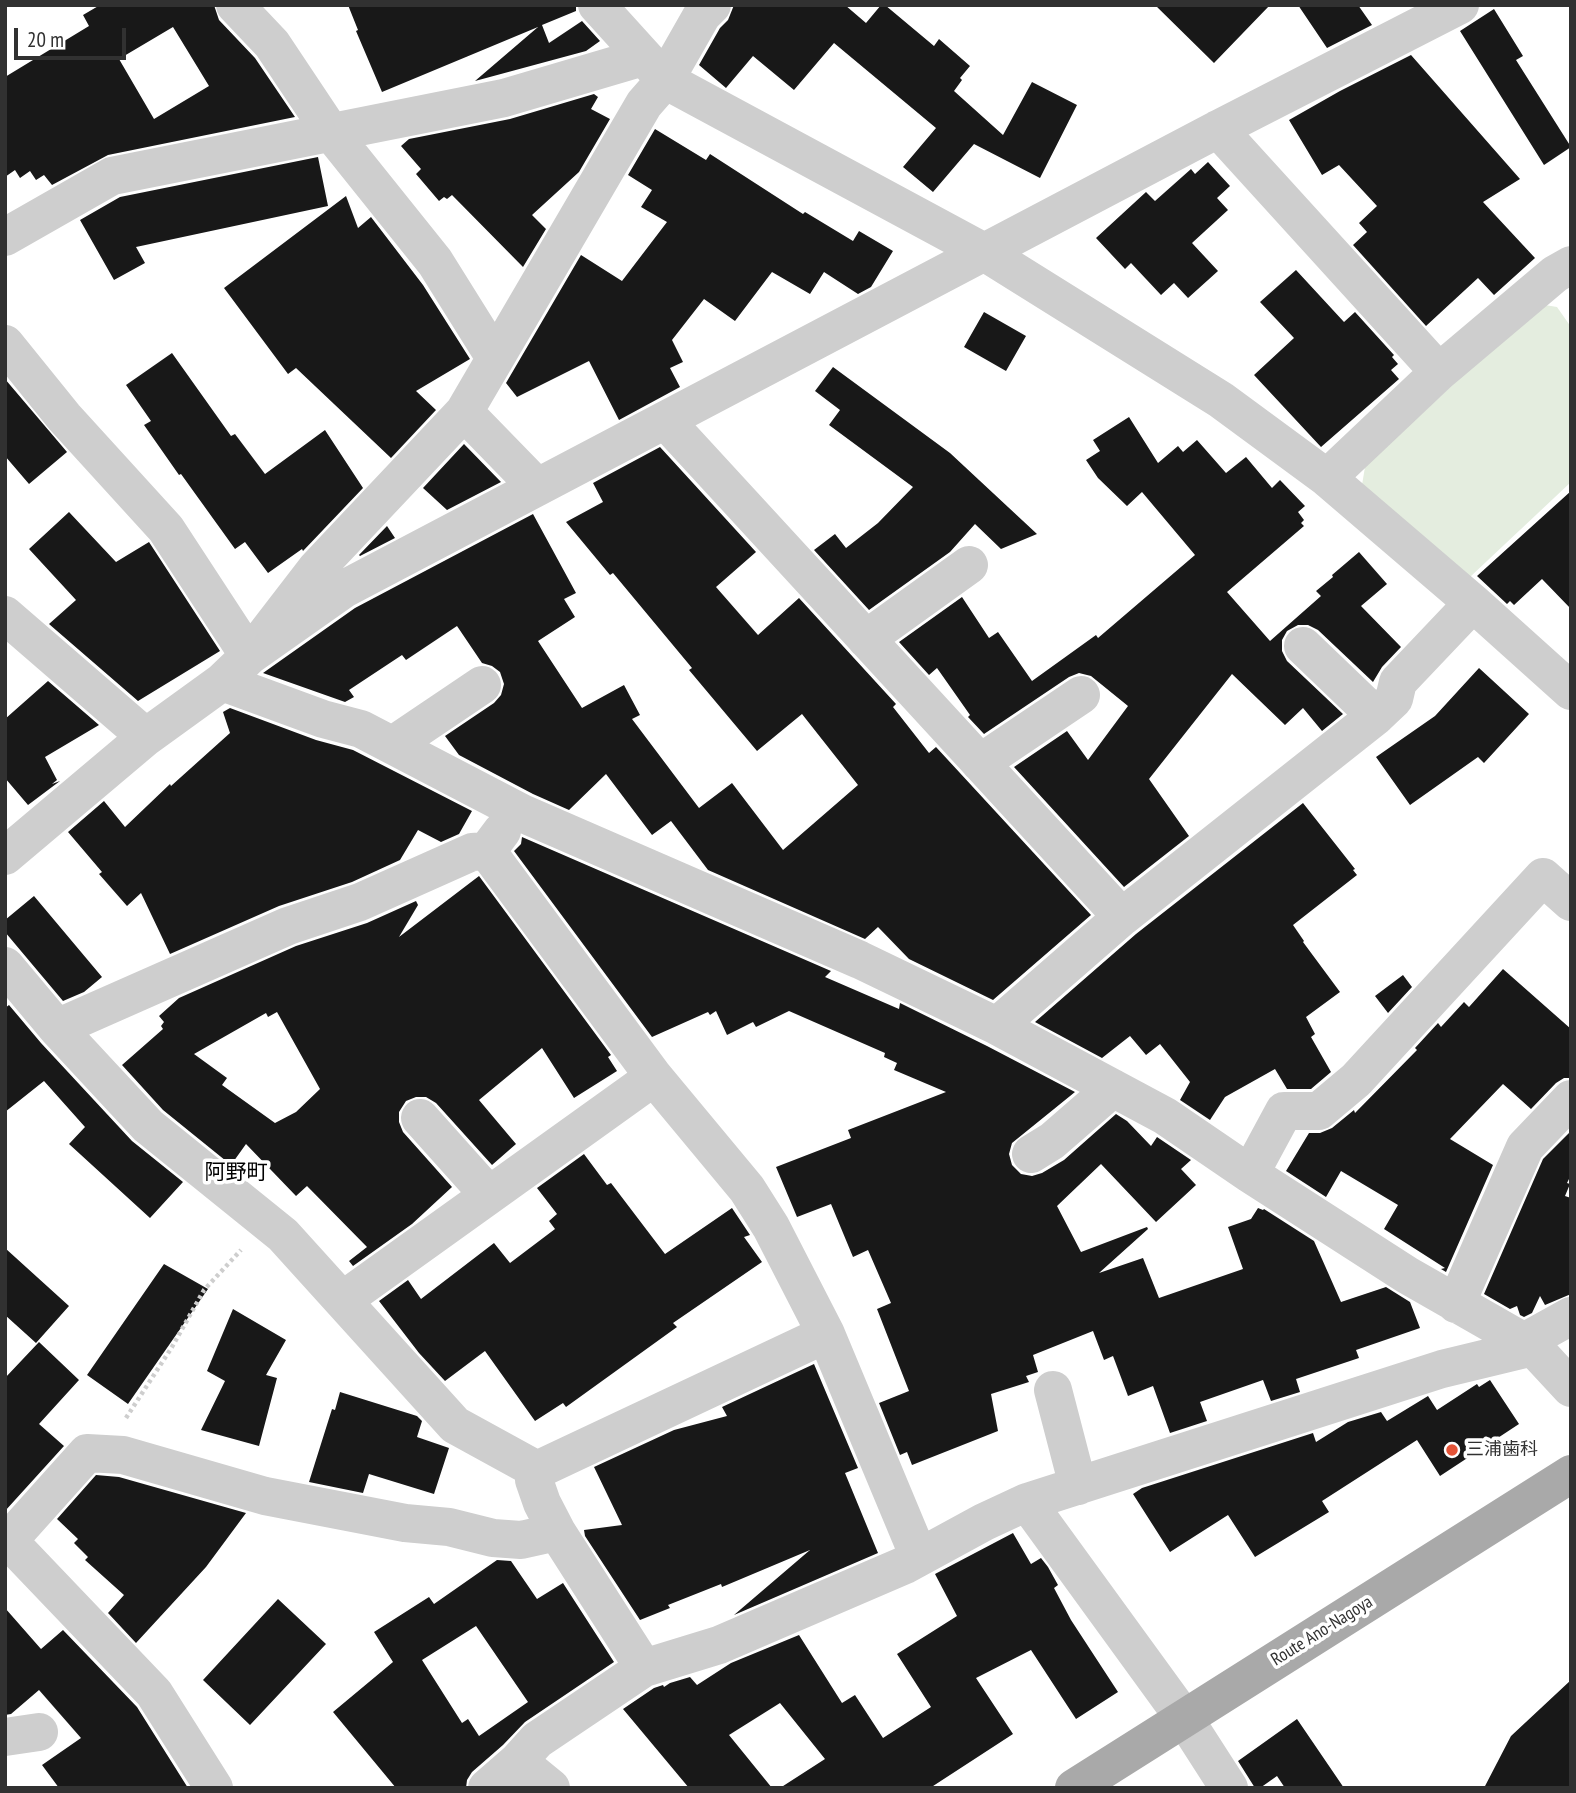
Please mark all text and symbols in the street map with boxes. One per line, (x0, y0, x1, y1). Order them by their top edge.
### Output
scale bar (18, 14, 130, 58)
text: 20 m (27, 26, 64, 53)
district label: 阿野町 (205, 1160, 267, 1186)
place label: 三浦歯科 (1466, 1439, 1538, 1461)
marker: 三浦歯科 (1444, 1442, 1460, 1458)
street label: Route Ano-Nagoya (1267, 1591, 1377, 1671)

